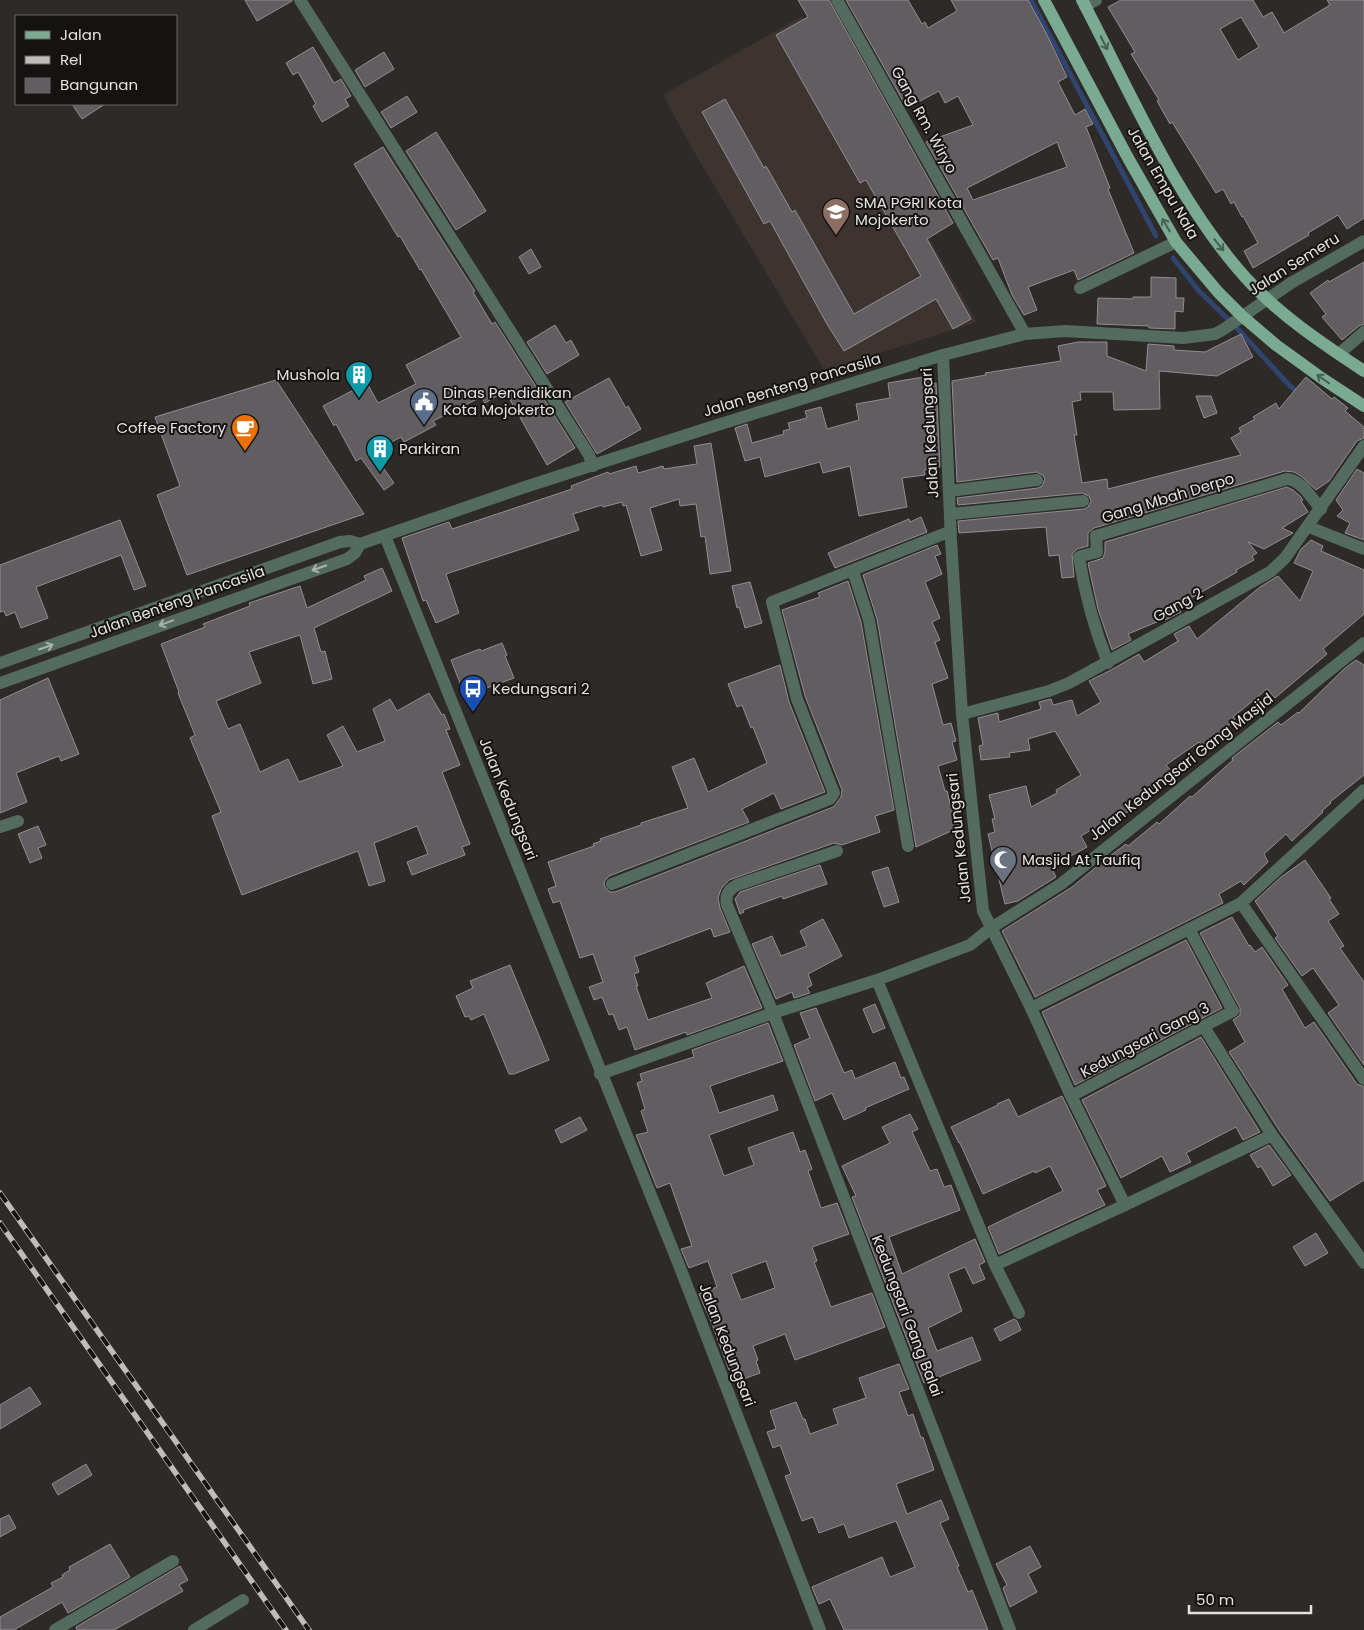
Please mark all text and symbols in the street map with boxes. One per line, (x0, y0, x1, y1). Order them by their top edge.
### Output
legend (15, 15, 178, 105)
text: Jalan (60, 24, 102, 45)
one-way arrow (1099, 36, 1109, 51)
text: Rel (60, 49, 82, 70)
street label: Gang Rm. Wiryo (886, 63, 963, 177)
text: Bangunan (60, 74, 138, 95)
street label: Jalan Empu Nala (1123, 123, 1204, 243)
place label: SMA PGRI Kota Mojokerto (855, 192, 962, 230)
school or university icon: SMA PGRI Kota Mojokerto (821, 197, 851, 236)
one-way arrow (1161, 218, 1171, 233)
street label: Jalan Semeru (1244, 227, 1343, 300)
one-way arrow (1213, 238, 1224, 251)
street label: Jalan Benteng Pancasila (700, 347, 883, 422)
building icon: Mushola (344, 360, 374, 399)
place label: Mushola (277, 364, 340, 385)
street label: Jalan Kedungsari (916, 367, 943, 499)
one-way arrow (1317, 374, 1331, 384)
place label: Dinas Pendidikan Kota Mojokerto (443, 382, 572, 420)
public building icon: Dinas Pendidikan Kota Mojokerto (409, 387, 439, 426)
cafe icon: Coffee Factory (230, 413, 260, 452)
place label: Coffee Factory (116, 417, 227, 438)
building icon: Parkiran (365, 434, 395, 473)
place label: Parkiran (399, 438, 460, 459)
street label: Gang Mbah Derpo (1099, 467, 1237, 528)
street label: Jalan Benteng Pancasila (86, 560, 267, 643)
one-way arrow (312, 564, 327, 573)
street label: Gang 2 (1149, 582, 1207, 627)
one-way arrow (159, 619, 174, 628)
one-way arrow (38, 642, 53, 651)
bus stop icon: Kedungsari 2 (458, 674, 488, 713)
place label: Kedungsari 2 (492, 678, 590, 699)
street label: Jalan Kedungsari Gang Masjid (1084, 688, 1277, 845)
street label: Jalan Kedungsari (474, 734, 543, 863)
street label: Jalan Kedungsari (941, 772, 976, 904)
mosque icon: Masjid At Taufiq (988, 845, 1018, 884)
place label: Masjid At Taufiq (1022, 849, 1141, 870)
street label: Kedungsari Gang 3 (1077, 997, 1213, 1082)
street label: Kedungsari Gang Balai (867, 1232, 948, 1400)
street label: Jalan Kedungsari (694, 1280, 761, 1410)
scale bar (1189, 1582, 1312, 1614)
text: 50 m (1196, 1589, 1234, 1610)

